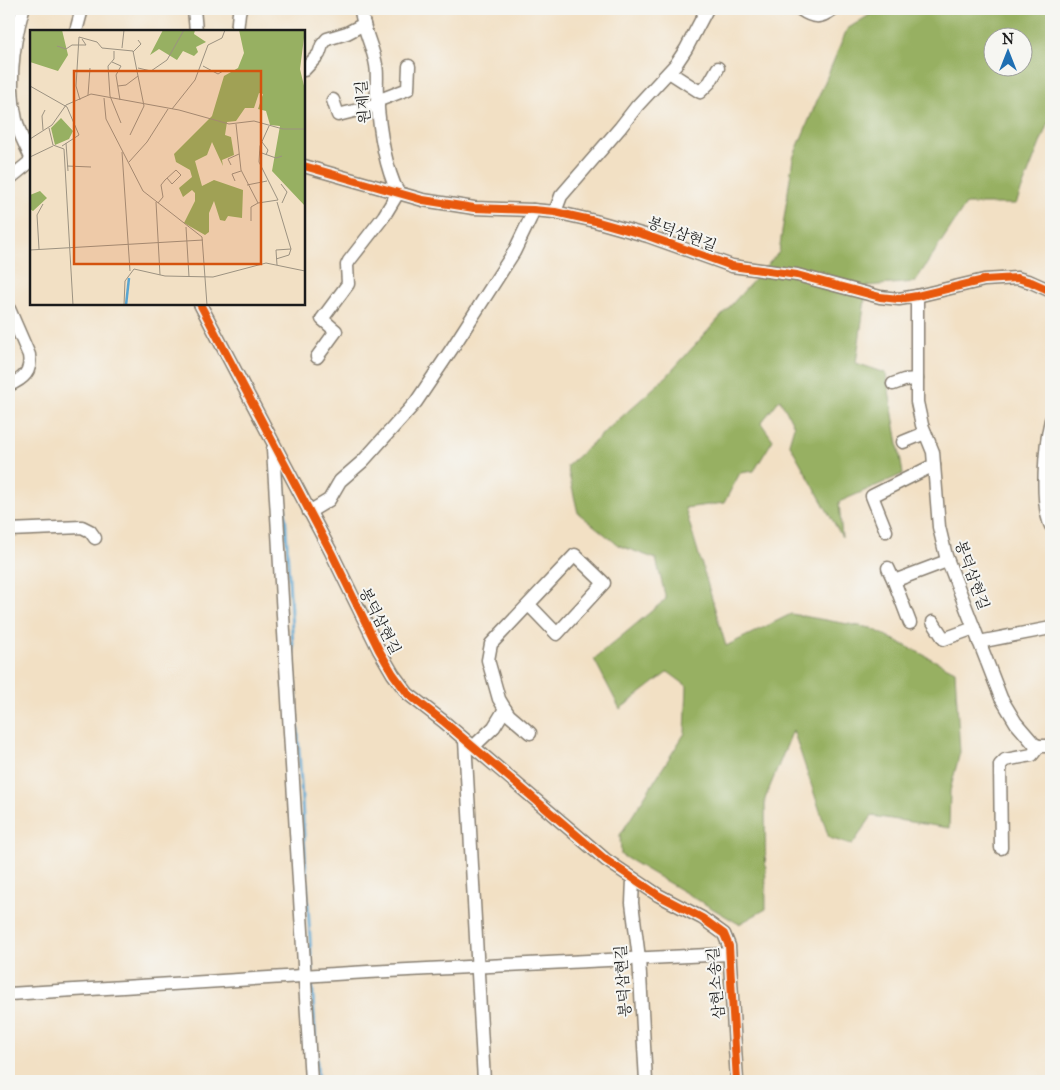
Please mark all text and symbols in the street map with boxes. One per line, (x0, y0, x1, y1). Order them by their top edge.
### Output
north arrow (982, 28, 1032, 78)
inset map (30, 30, 305, 305)
text: N (1002, 31, 1014, 48)
street label: 원제길 (352, 80, 374, 124)
street label: 봉덕삼현길 (645, 213, 719, 255)
street label: 봉덕삼현길 (951, 538, 993, 612)
street label: 봉덕삼현길 (356, 585, 404, 657)
street label: 봉덕삼현길 (611, 944, 635, 1018)
street label: 삼현소송길 (704, 946, 728, 1020)

